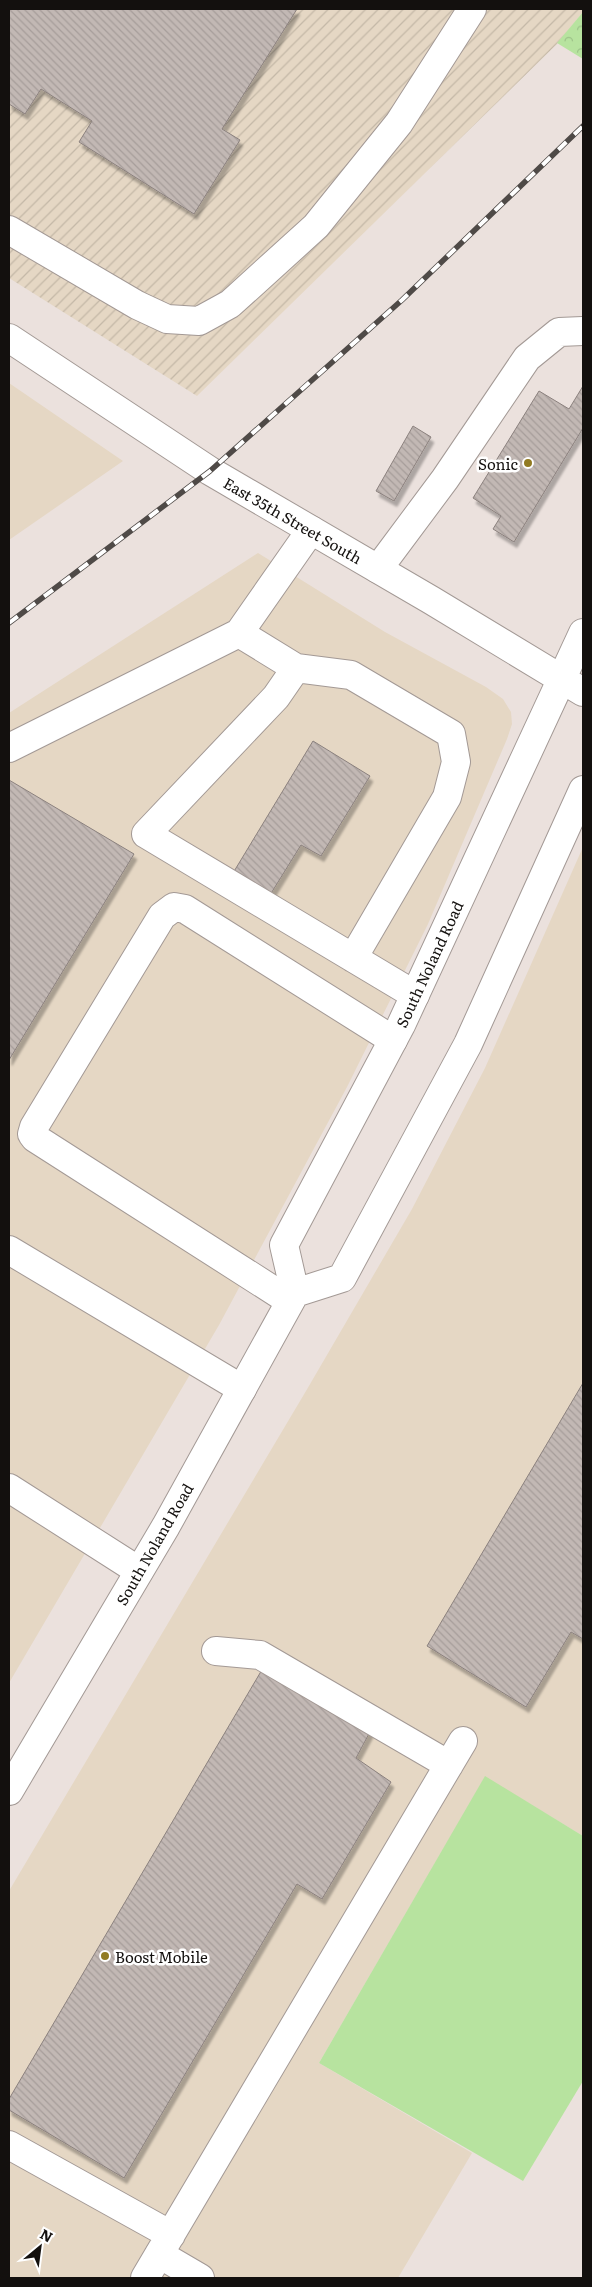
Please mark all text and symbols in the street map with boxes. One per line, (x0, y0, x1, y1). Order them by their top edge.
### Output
place label: Sonic (478, 452, 519, 475)
marker: Sonic (522, 457, 534, 469)
street label: East 35th Street South (219, 471, 367, 569)
street label: South Noland Road (390, 897, 468, 1031)
street label: South Noland Road (110, 1479, 198, 1609)
place label: Boost Mobile (115, 1945, 208, 1968)
marker: Boost Mobile (99, 1950, 111, 1962)
north arrow (15, 2222, 65, 2272)
text: N (37, 2223, 57, 2246)

